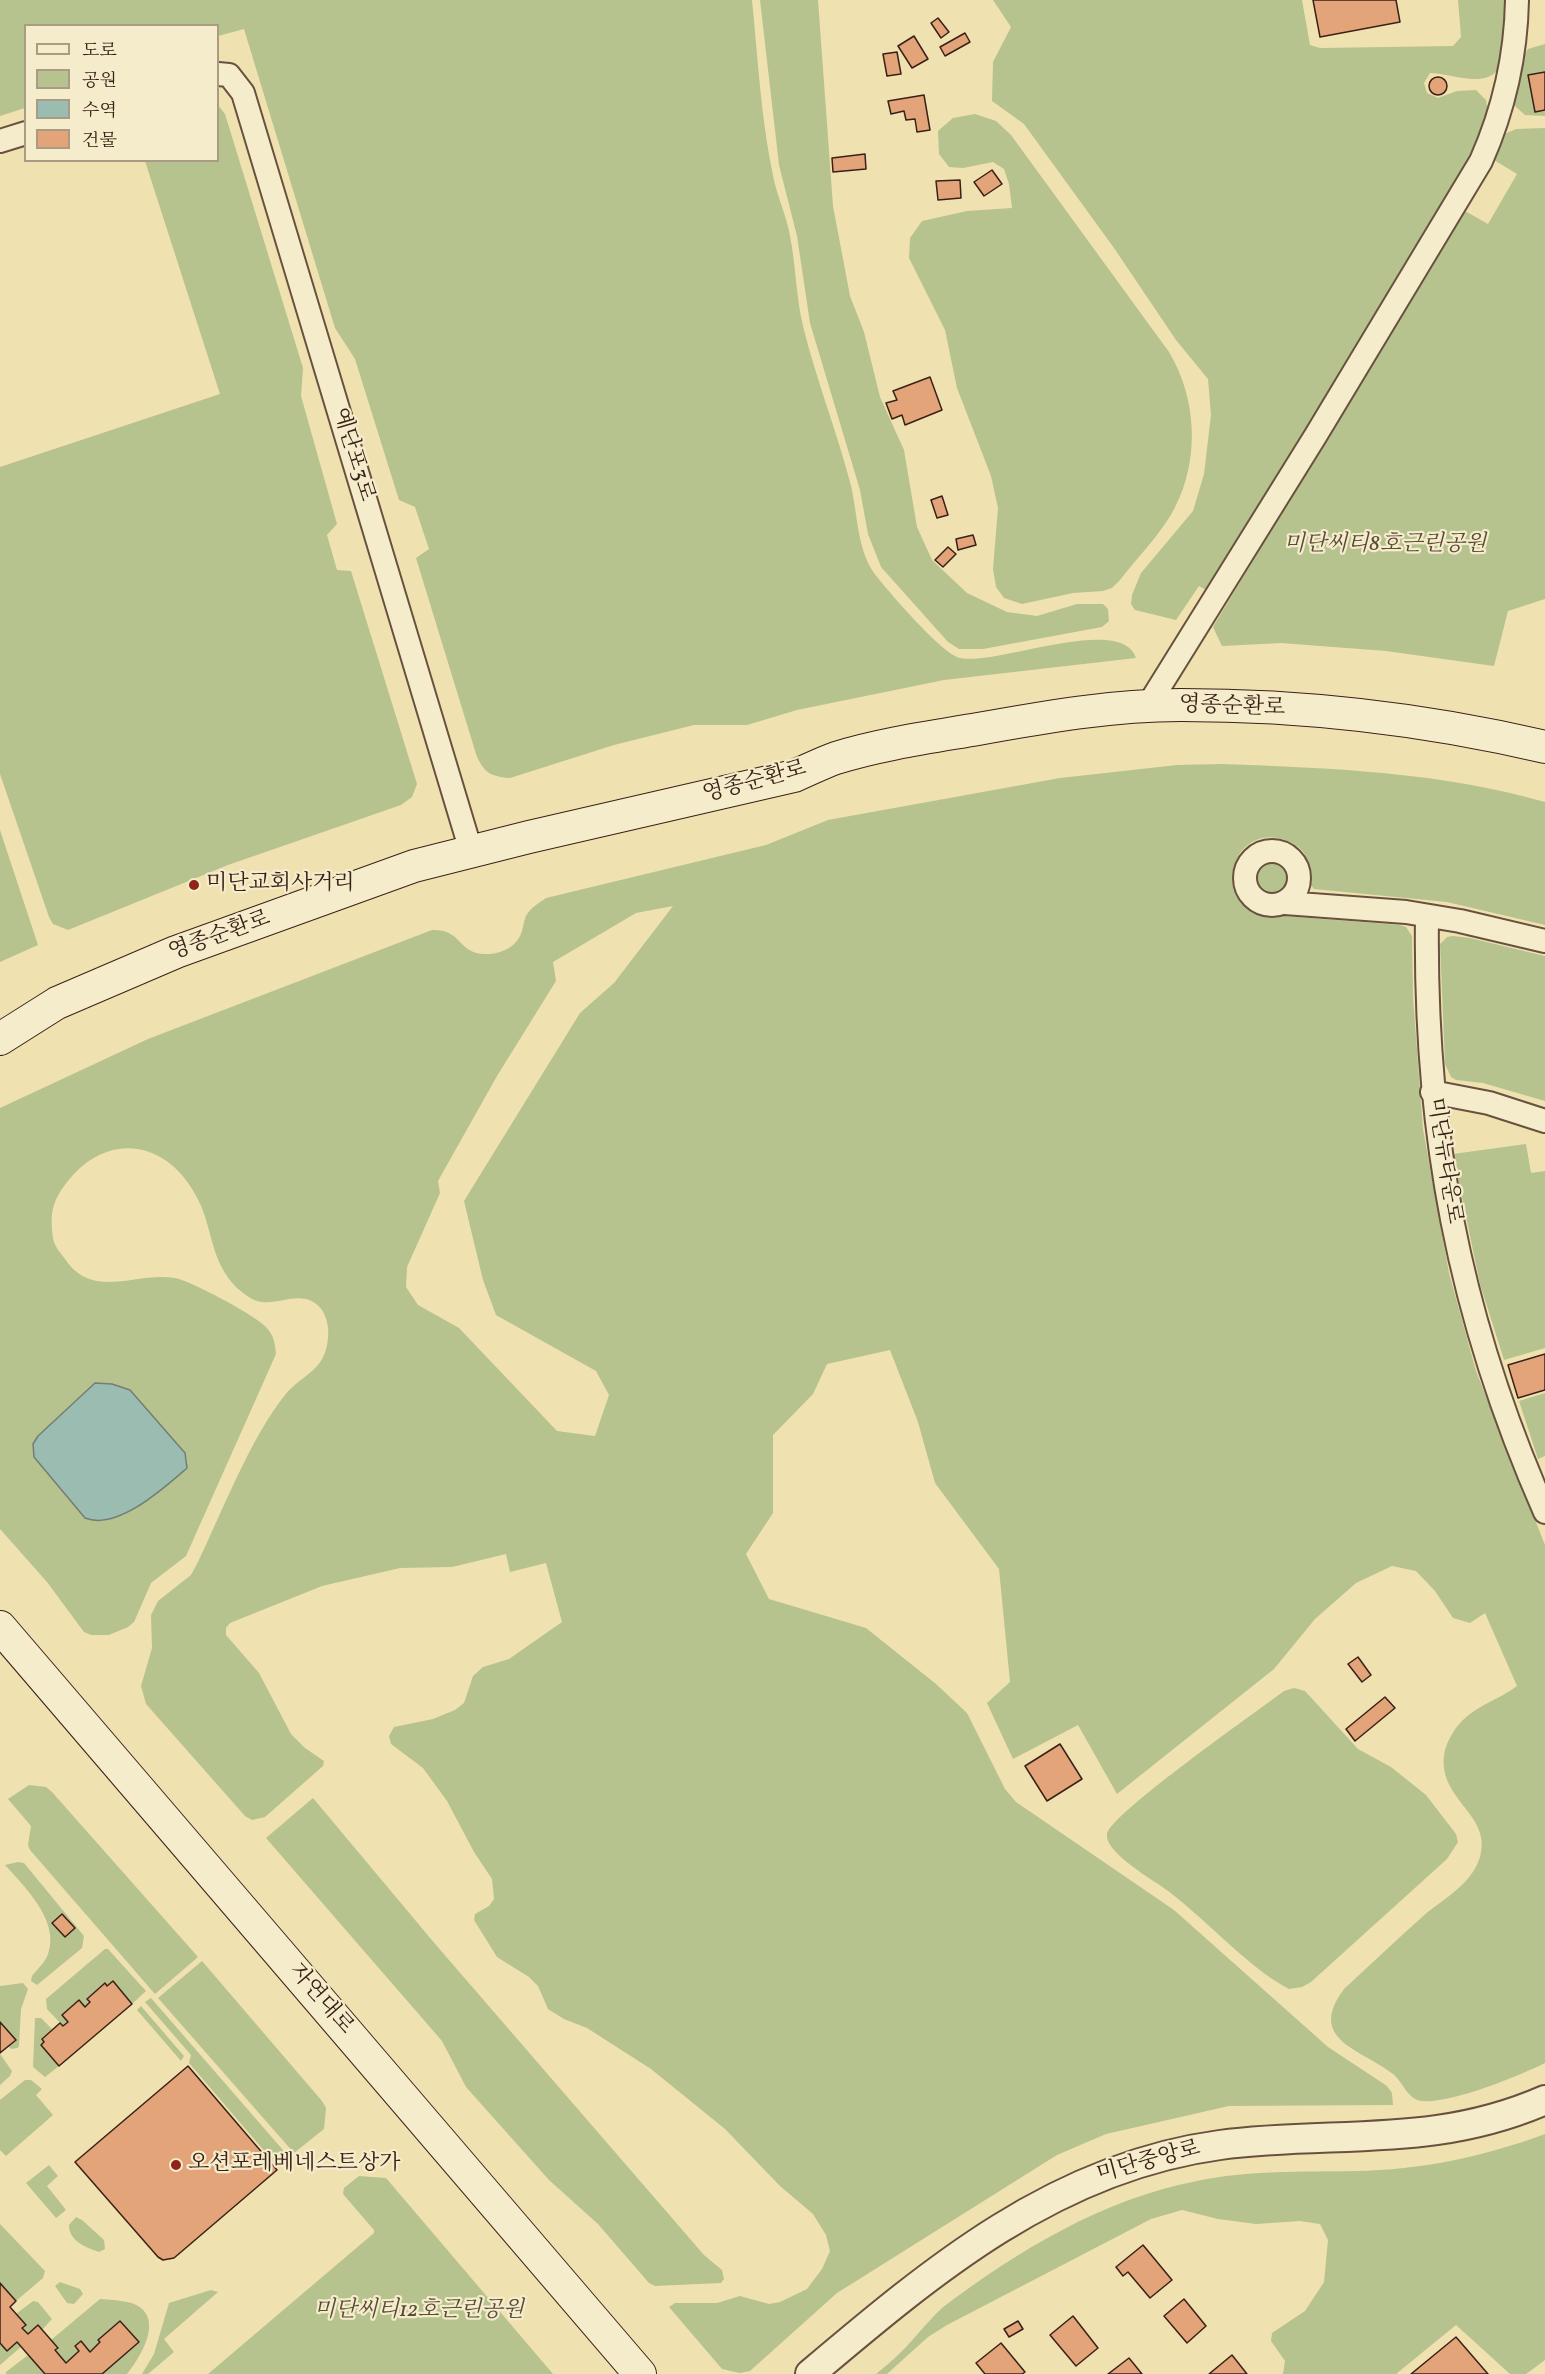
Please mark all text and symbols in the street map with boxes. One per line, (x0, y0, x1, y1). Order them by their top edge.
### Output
legend (24, 24, 219, 162)
text: 도로 (82, 39, 117, 64)
text: 공원 (82, 69, 117, 94)
text: 수역 (82, 99, 117, 124)
text: 건물 (82, 129, 117, 154)
street label: 예단포3로 (325, 405, 379, 505)
park label: 미단씨티8호근린공원 (1284, 533, 1486, 559)
street label: 영종순환로 (1178, 693, 1286, 723)
street label: 영종순환로 (700, 756, 810, 810)
place label: 미단교회사거리 (206, 872, 355, 898)
marker: 미단교회사거리 (187, 878, 201, 892)
street label: 영종순환로 (166, 906, 274, 968)
street label: 미단뉴타운로 (1420, 1096, 1466, 1226)
street label: 자연대로 (282, 1959, 358, 2041)
street label: 미단중앙로 (1094, 2136, 1204, 2190)
place label: 오션포레베네스트상가 (188, 2152, 401, 2178)
marker: 오션포레베네스트상가 (169, 2158, 183, 2172)
park label: 미단씨티12호근린공원 (314, 2299, 524, 2325)

